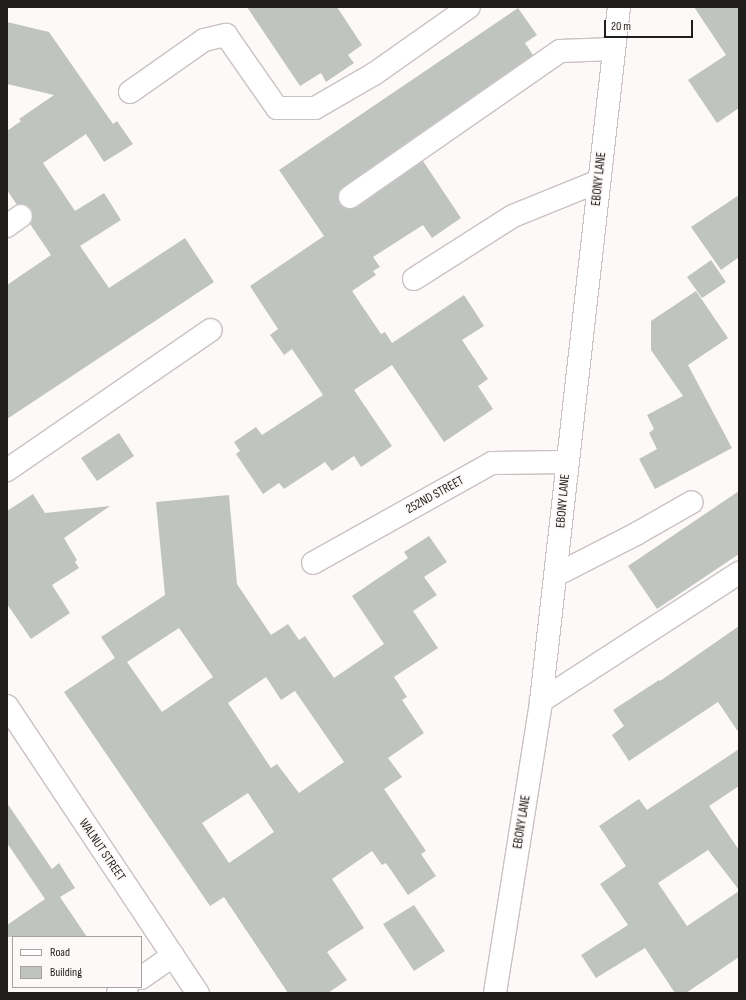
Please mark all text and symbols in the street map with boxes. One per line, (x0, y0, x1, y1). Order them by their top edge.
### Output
scale bar (606, 12, 695, 38)
text: 20 m (611, 19, 631, 34)
street label: EBONY LANE (588, 151, 610, 207)
street label: 252ND STREET (403, 473, 467, 517)
street label: EBONY LANE (553, 473, 573, 529)
street label: EBONY LANE (510, 794, 534, 850)
street label: WALNUT STREET (75, 816, 129, 884)
legend (12, 936, 142, 988)
text: Road (50, 945, 70, 960)
text: Building (50, 965, 82, 980)

